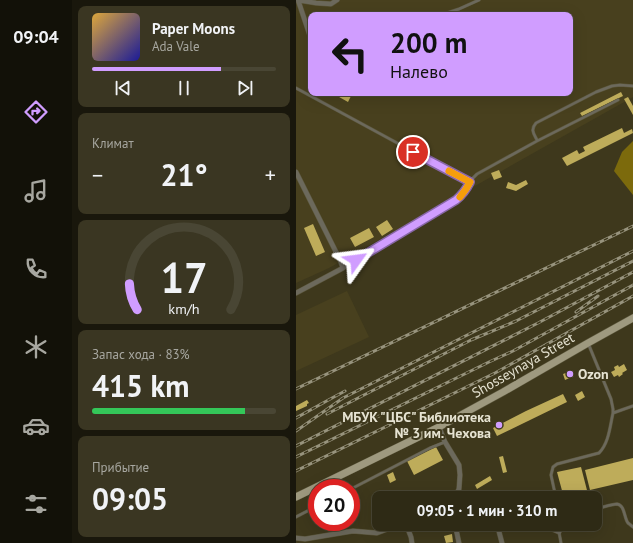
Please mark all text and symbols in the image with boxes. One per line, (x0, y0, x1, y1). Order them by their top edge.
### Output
text: Paper Moons (152, 19, 235, 38)
text: 200 m (390, 24, 467, 61)
text: 09:04 (13, 25, 59, 48)
icon: left (324, 28, 376, 80)
text: Ada Vale (152, 38, 200, 55)
text: Налево (390, 60, 448, 83)
icon: previous (112, 77, 134, 99)
icon: pause (173, 77, 195, 99)
icon: next (234, 77, 256, 99)
icon: directions (22, 98, 50, 126)
text: Климат (92, 135, 134, 152)
pin (396, 135, 430, 169)
icon: arrive (402, 141, 424, 163)
text: 21° (160, 155, 208, 194)
text: − (92, 161, 103, 189)
text: + (265, 161, 276, 189)
icon: music (22, 177, 50, 205)
position arrow (335, 239, 377, 281)
text: 17 (160, 250, 208, 303)
icon: phone (22, 255, 50, 283)
text: km/h (168, 298, 200, 317)
street label: Shosseynaya Street (469, 328, 578, 402)
icon: climate (22, 333, 50, 361)
text: Запас хода · 83% (92, 346, 190, 363)
place label: Ozon (578, 365, 609, 383)
text: 415 km (92, 366, 190, 405)
marker: Ozon (565, 369, 575, 379)
place label: МБУК "ЦБС" Библиотека № 3 им. Чехова (342, 408, 491, 442)
icon: car (22, 412, 50, 440)
marker: МБУК "ЦБС" Библиотека № 3 им. Чехова (494, 420, 504, 430)
text: Прибытие (92, 459, 149, 476)
text: 09:05 (92, 479, 168, 518)
speed limit sign: 20 (308, 479, 360, 531)
icon: filters (22, 490, 50, 518)
text: 09:05 · 1 мин · 310 m (417, 501, 557, 520)

